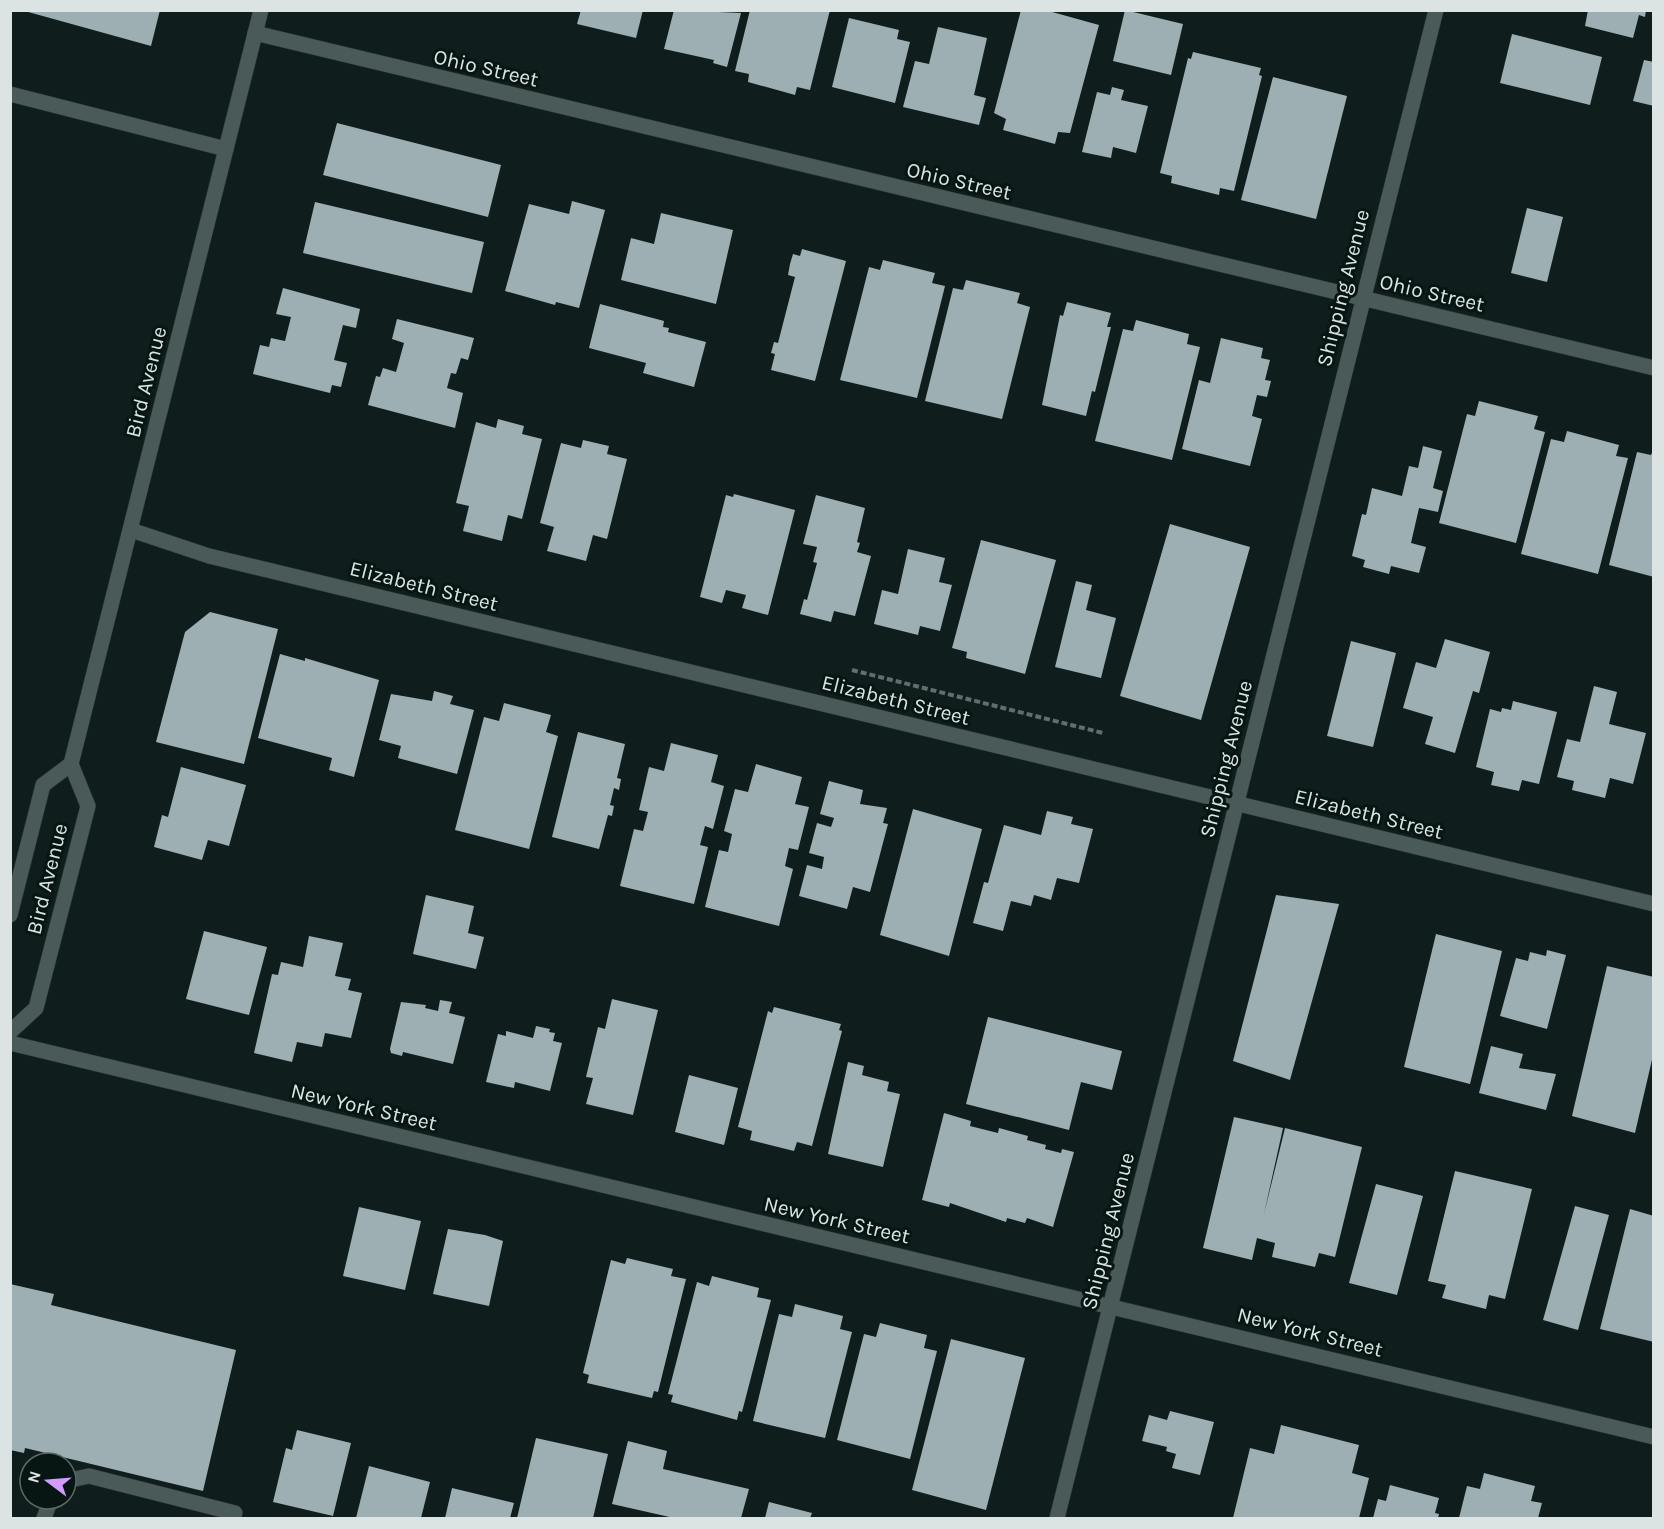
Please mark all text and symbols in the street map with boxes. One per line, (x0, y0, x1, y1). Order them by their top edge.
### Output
street label: Ohio Street (431, 44, 541, 92)
street label: Ohio Street (904, 157, 1014, 205)
street label: Shipping Avenue (1312, 207, 1374, 369)
street label: Ohio Street (1377, 269, 1487, 317)
street label: Bird Avenue (121, 324, 171, 440)
street label: Elizabeth Street (347, 556, 501, 616)
street label: Elizabeth Street (819, 670, 973, 730)
street label: Shipping Avenue (1195, 678, 1257, 840)
street label: Elizabeth Street (1292, 784, 1446, 844)
street label: Bird Avenue (22, 821, 72, 937)
street label: New York Street (289, 1079, 439, 1135)
street label: Shipping Avenue (1077, 1150, 1139, 1312)
street label: New York Street (762, 1192, 912, 1248)
street label: New York Street (1235, 1302, 1385, 1362)
north arrow (18, 1451, 78, 1511)
text: N (23, 1469, 45, 1485)

